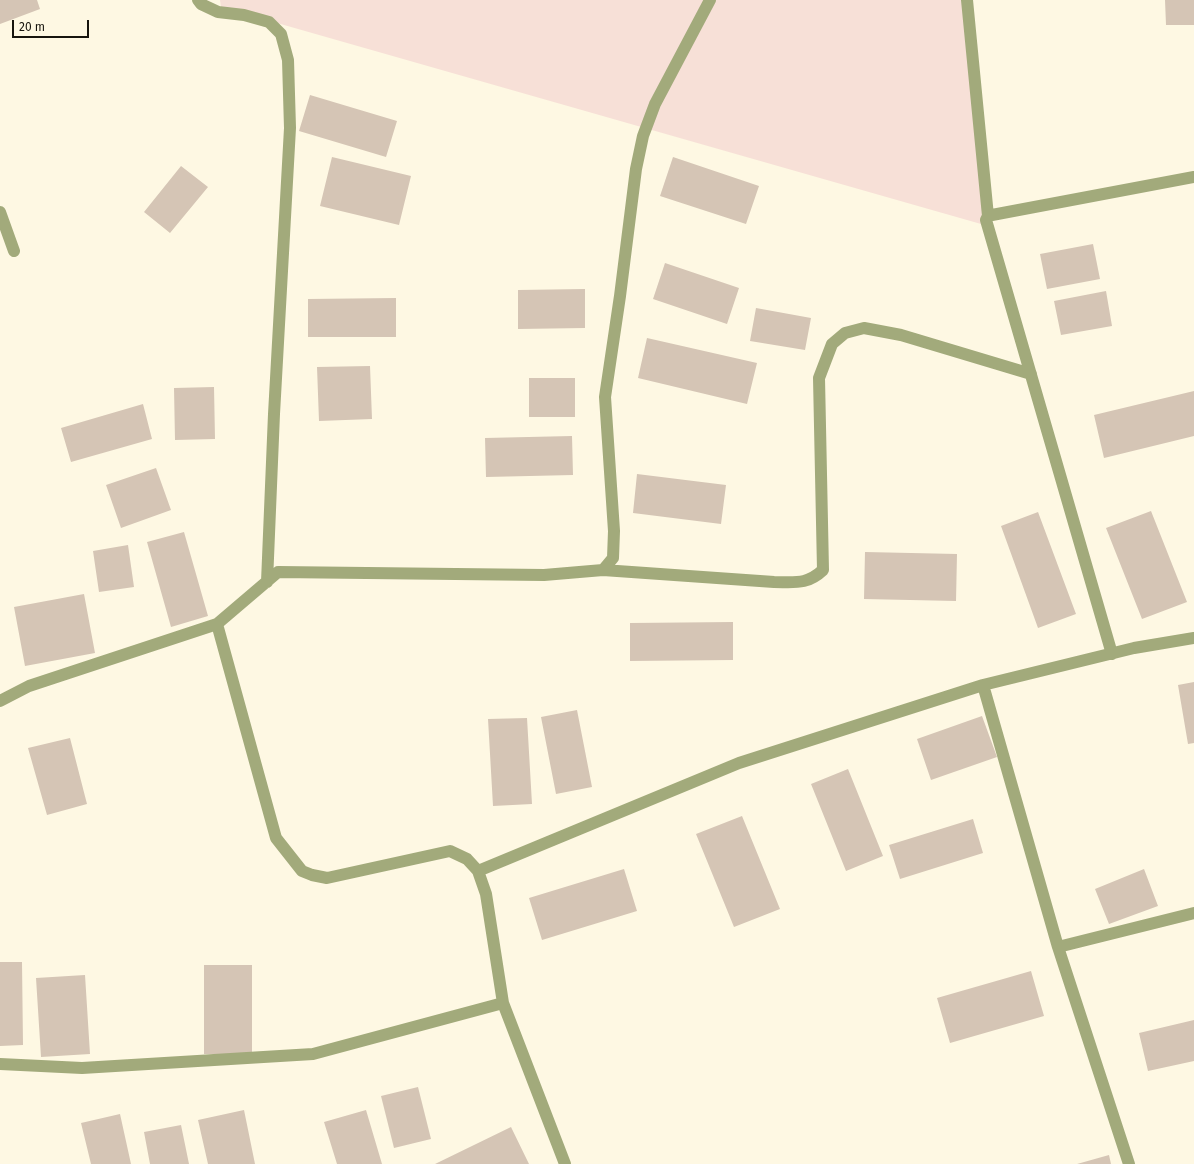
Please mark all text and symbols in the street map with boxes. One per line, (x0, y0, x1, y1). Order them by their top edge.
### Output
scale bar (14, 12, 91, 38)
text: 20 m (19, 20, 45, 34)

